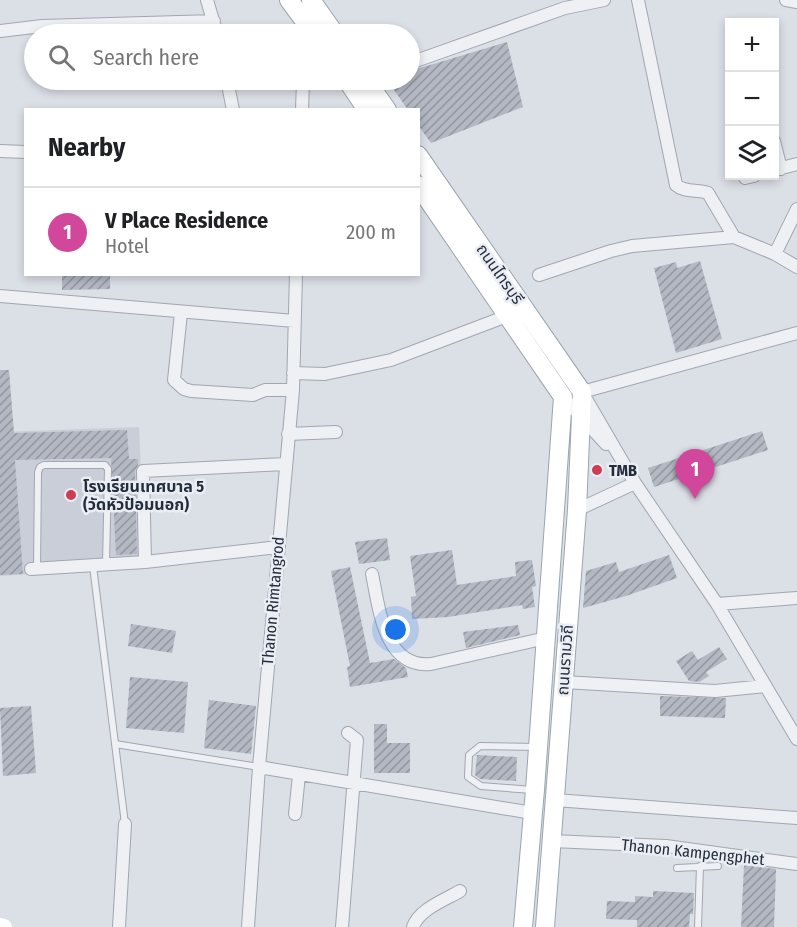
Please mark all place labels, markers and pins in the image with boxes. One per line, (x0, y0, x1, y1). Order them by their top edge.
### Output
pin: 1 (676, 450, 714, 499)
place label: TMB (609, 461, 637, 480)
marker: TMB (590, 463, 604, 477)
place label: โรงเรียนเทศบาล 5 (วัดหัวป้อมนอก) (83, 477, 204, 514)
marker: โรงเรียนเทศบาล 5 (วัดหัวป้อมนอก) (64, 488, 78, 502)

